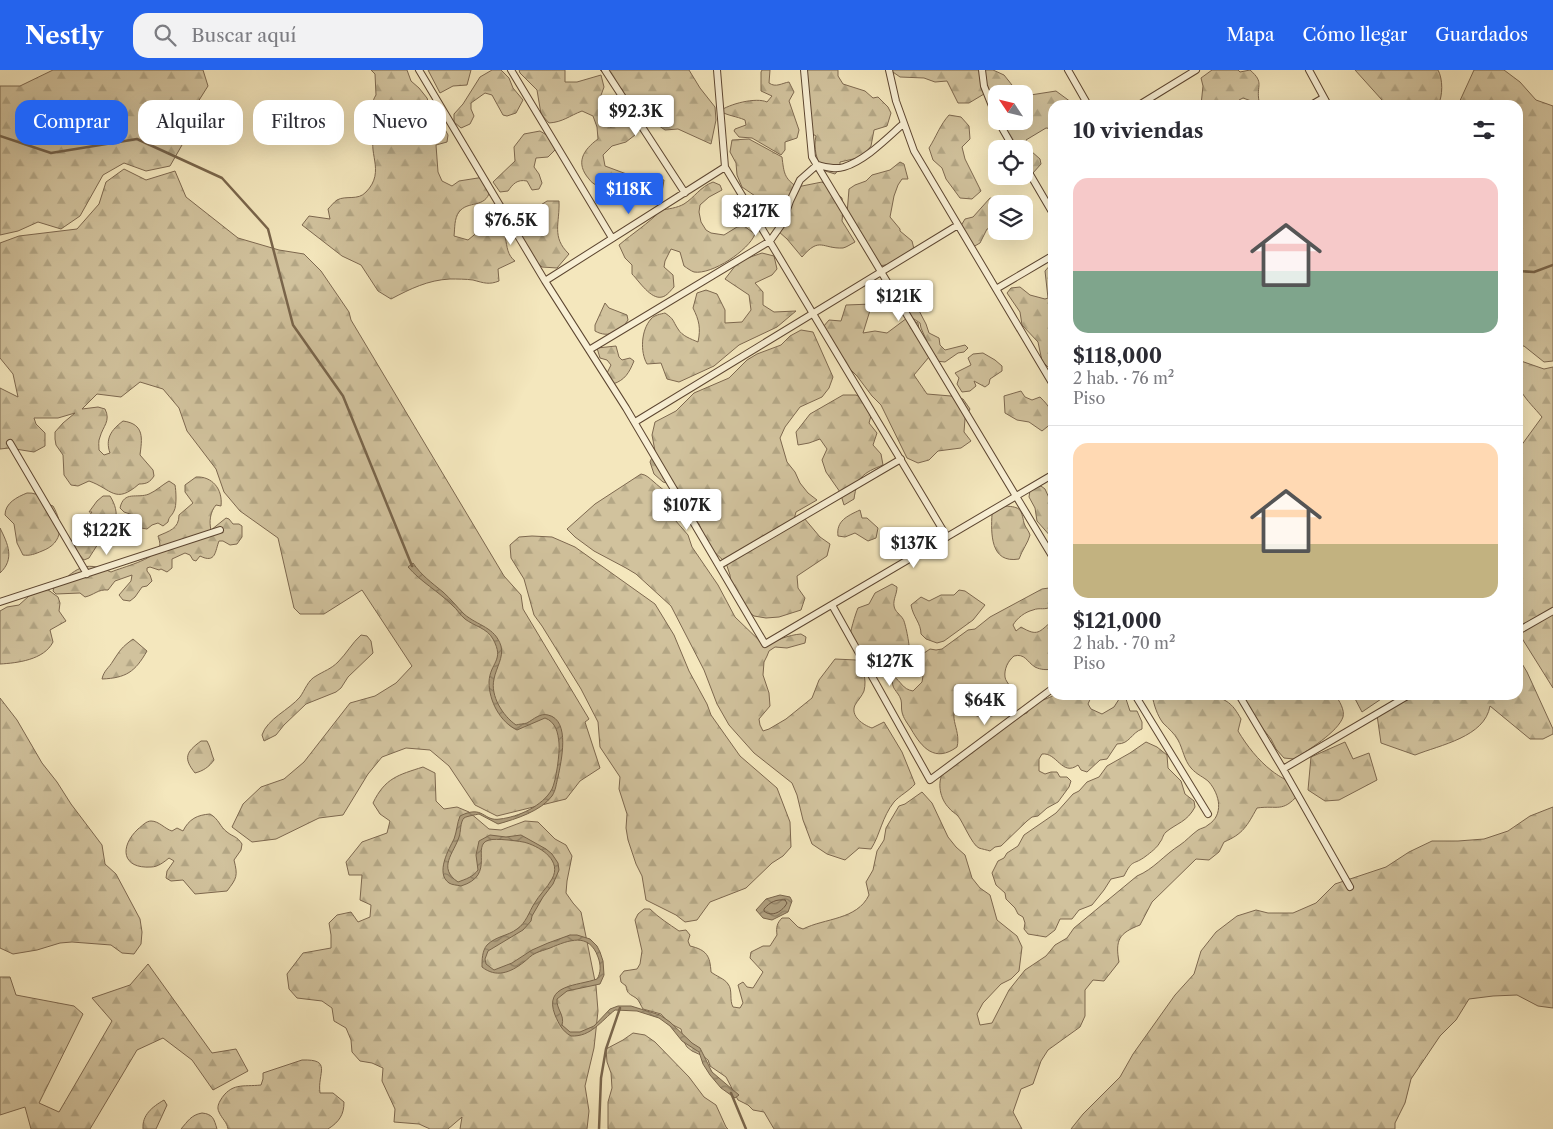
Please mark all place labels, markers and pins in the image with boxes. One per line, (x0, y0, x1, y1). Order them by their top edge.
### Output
pin: $92.3K (595, 94, 677, 137)
pin: $118K (594, 172, 664, 215)
pin: $217K (721, 194, 791, 237)
pin: $76.5K (470, 204, 552, 246)
pin: $121K (864, 280, 934, 322)
pin: $107K (652, 488, 722, 531)
pin: $122K (72, 514, 142, 556)
pin: $137K (879, 526, 949, 569)
pin: $127K (855, 644, 925, 687)
pin: $64K (955, 684, 1015, 726)

